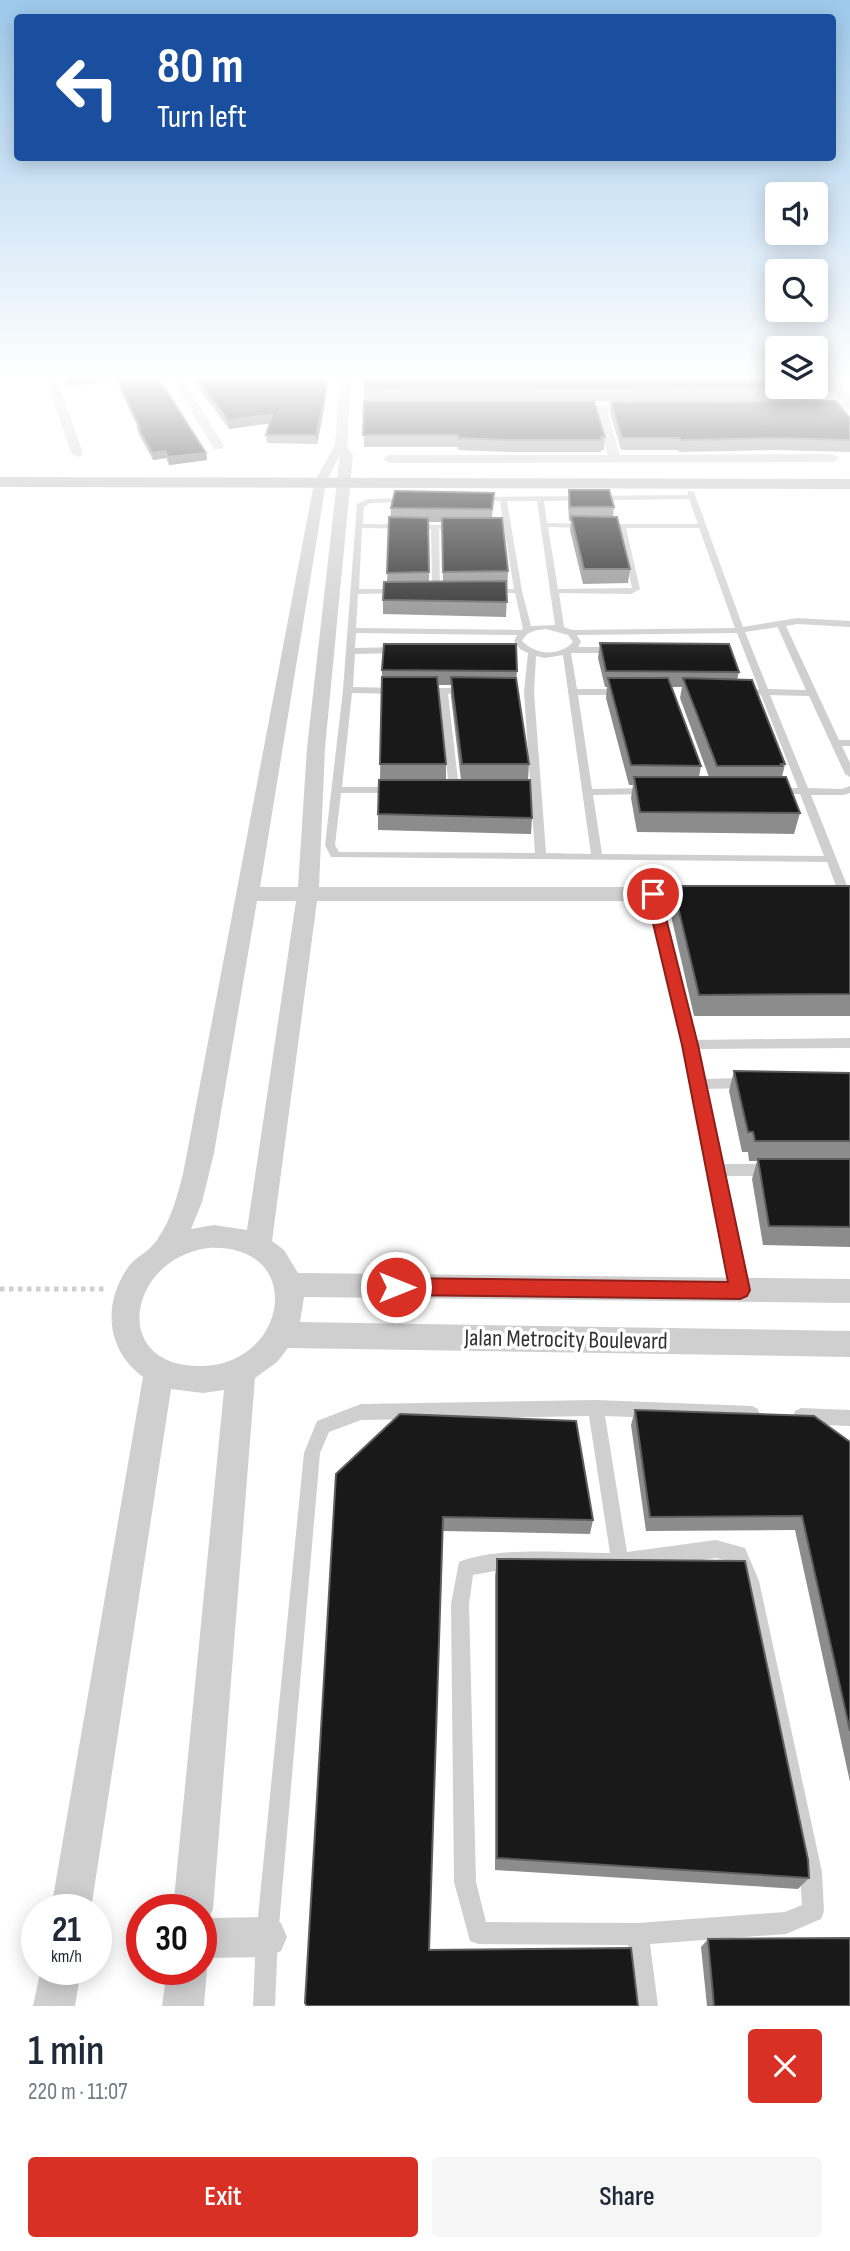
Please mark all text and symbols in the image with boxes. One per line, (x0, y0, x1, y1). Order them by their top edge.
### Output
text: 80 m (157, 38, 244, 97)
icon: left (42, 42, 133, 133)
text: Turn left (157, 98, 247, 137)
map controls (765, 182, 828, 399)
button: sound (765, 182, 828, 245)
button: search (765, 259, 828, 322)
button: layers (765, 336, 828, 399)
pin (623, 864, 683, 924)
icon: arrive (634, 875, 672, 913)
position arrow (359, 1250, 433, 1324)
street label: Jalan Metrocity Boulevard (463, 1323, 668, 1356)
speed limit sign: 30 (126, 1894, 217, 1985)
text: 21 (52, 1909, 81, 1952)
text: km/h (51, 1946, 82, 1967)
text: 1 min (28, 2026, 104, 2077)
button: close (748, 2029, 822, 2103)
text: 220 m · 11:07 (28, 2078, 127, 2106)
button: Exit (28, 2157, 418, 2237)
button: Share (432, 2157, 822, 2237)

